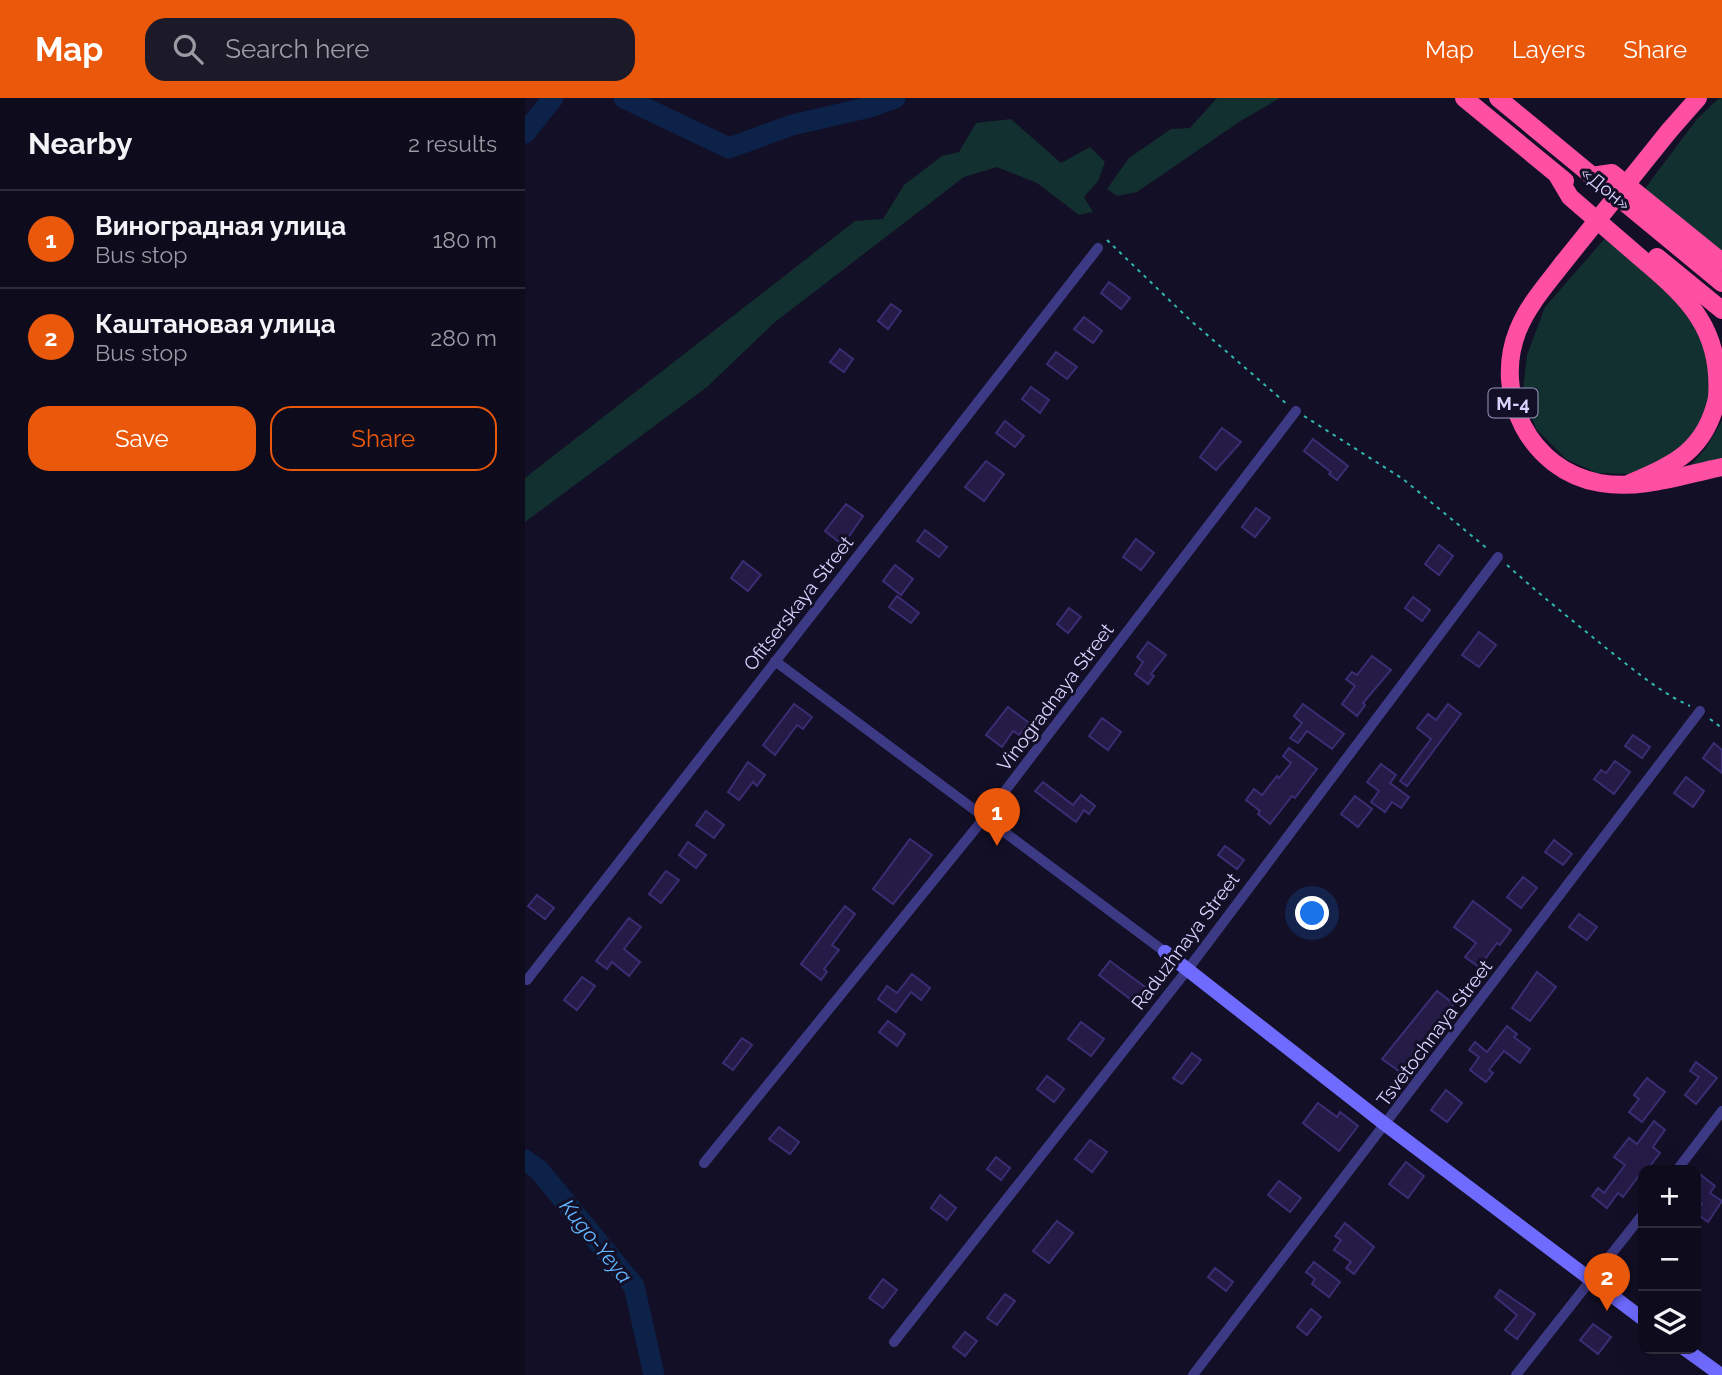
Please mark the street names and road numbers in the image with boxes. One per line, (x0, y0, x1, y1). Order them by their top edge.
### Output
street label: «Дон» (1576, 161, 1636, 215)
road number: М-4 (1489, 388, 1537, 418)
street label: Ofitserskaya Street (739, 531, 858, 675)
street label: Vinogradnaya Street (992, 618, 1118, 775)
street label: Raduzhnaya Street (1127, 868, 1244, 1014)
street label: Tsvetochnaya Street (1372, 955, 1497, 1110)

